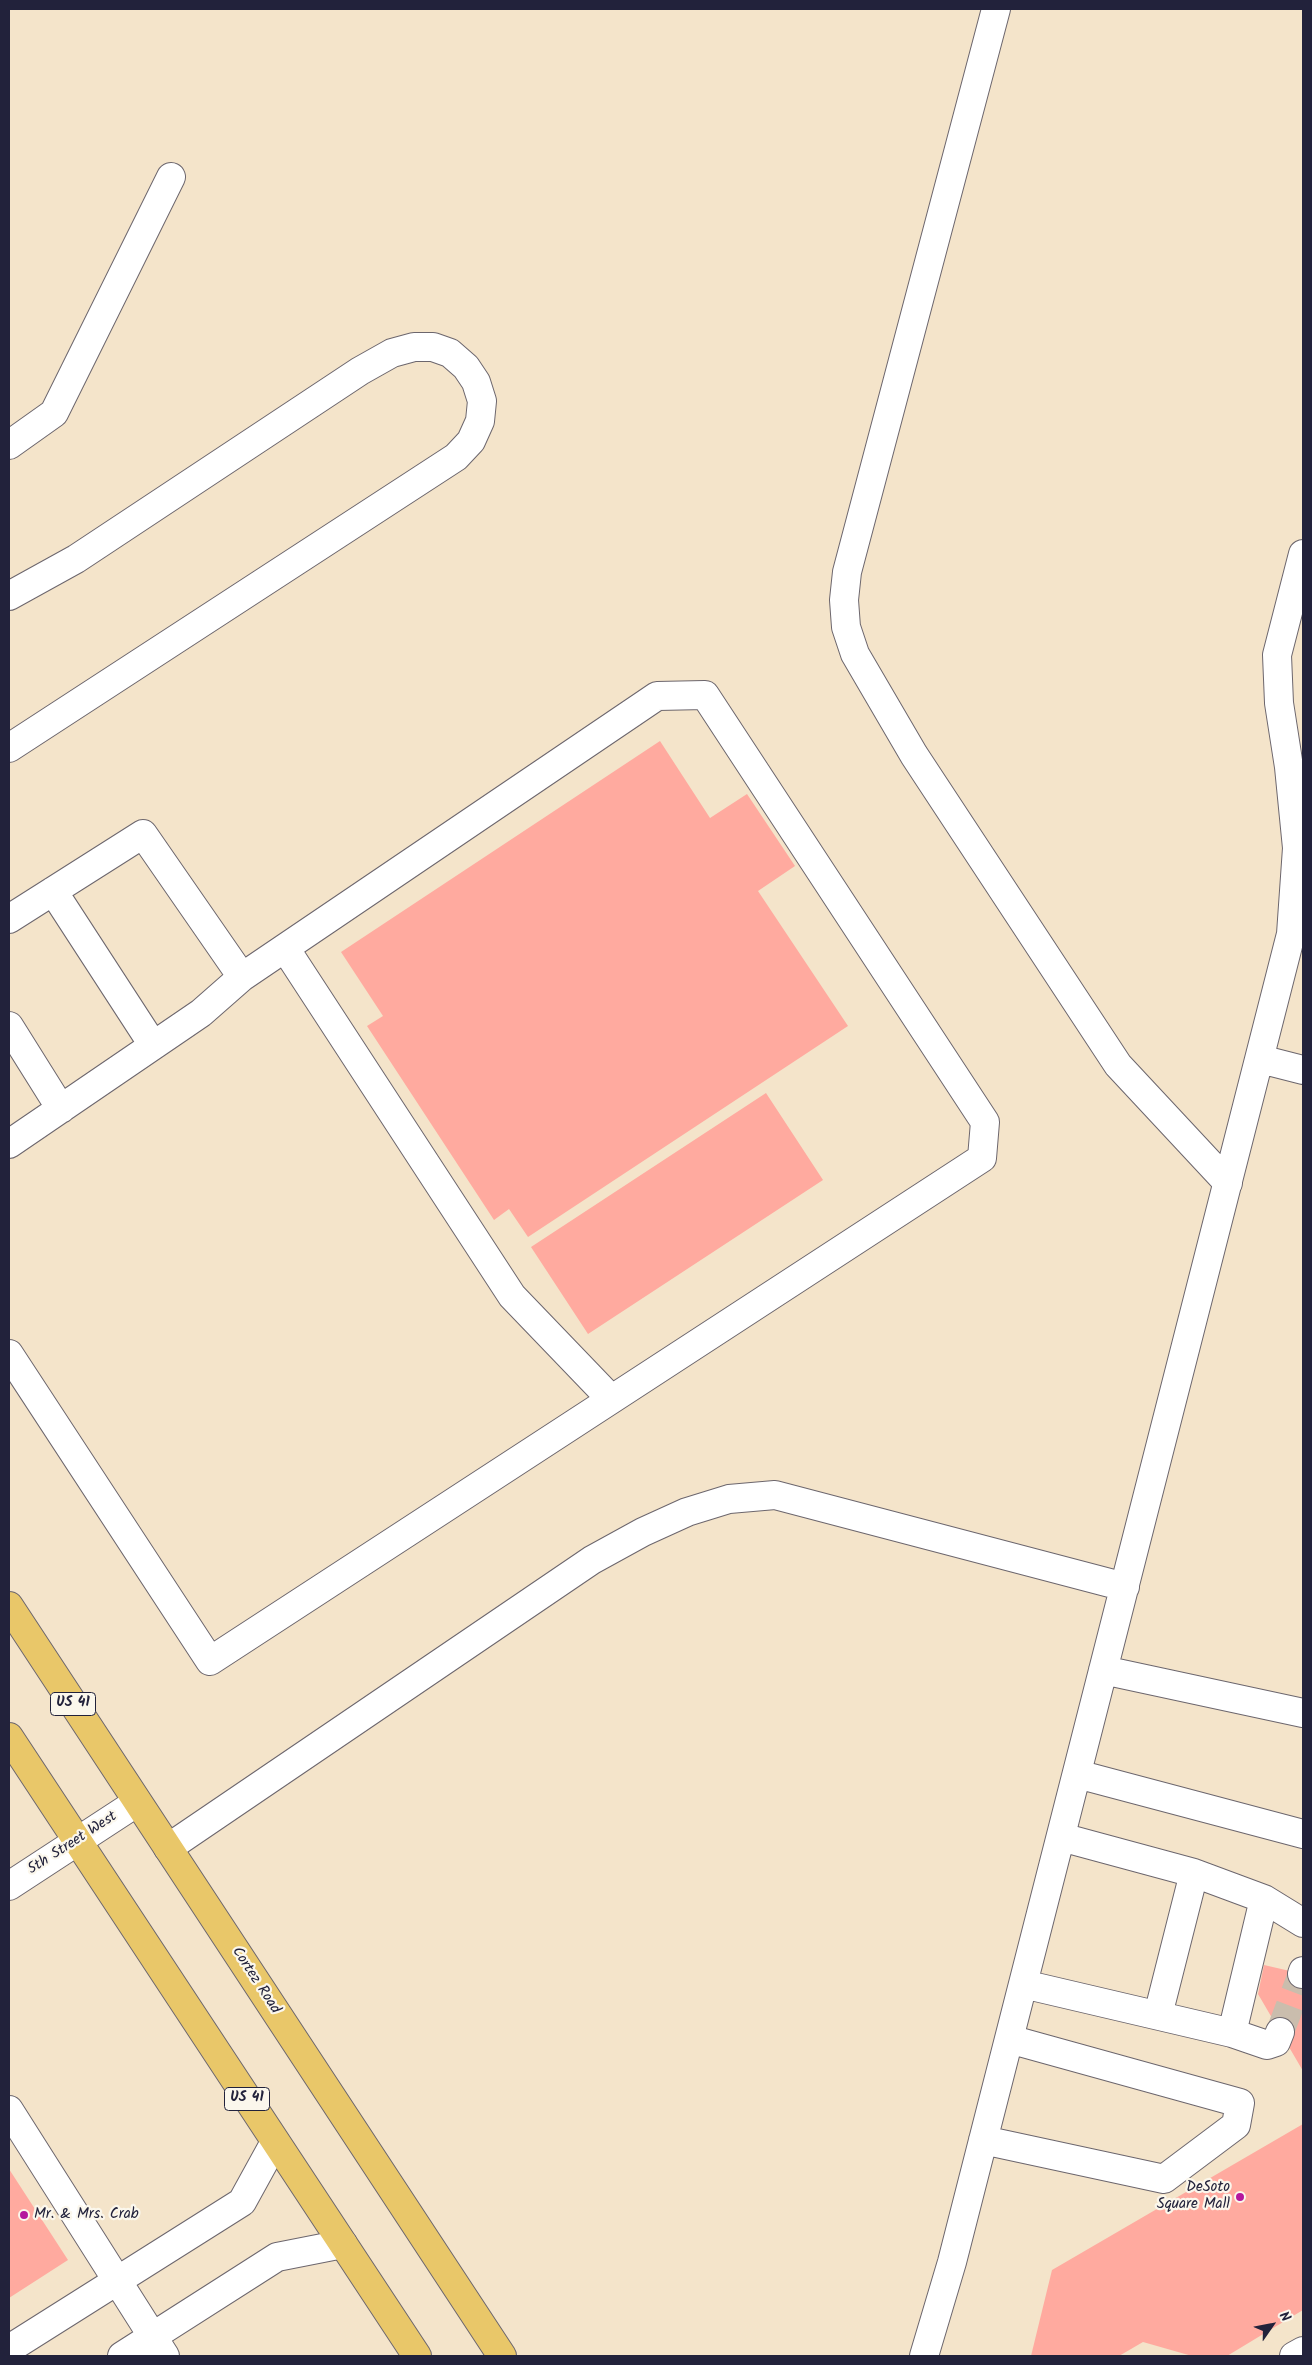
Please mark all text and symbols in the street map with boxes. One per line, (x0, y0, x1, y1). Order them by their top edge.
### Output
road number: US 41 (50, 1692, 96, 1716)
street label: 5th Street West (25, 1808, 121, 1880)
street label: Cortez Road (227, 1944, 283, 2018)
road number: US 41 (224, 2088, 270, 2110)
place label: DeSoto Square Mall (1157, 2179, 1230, 2214)
marker: DeSoto Square Mall (1234, 2191, 1246, 2203)
place label: Mr. & Mrs. Crab (34, 2206, 139, 2224)
marker: Mr. & Mrs. Crab (18, 2209, 30, 2221)
north arrow (1247, 2300, 1297, 2350)
text: N (1273, 2307, 1296, 2327)

